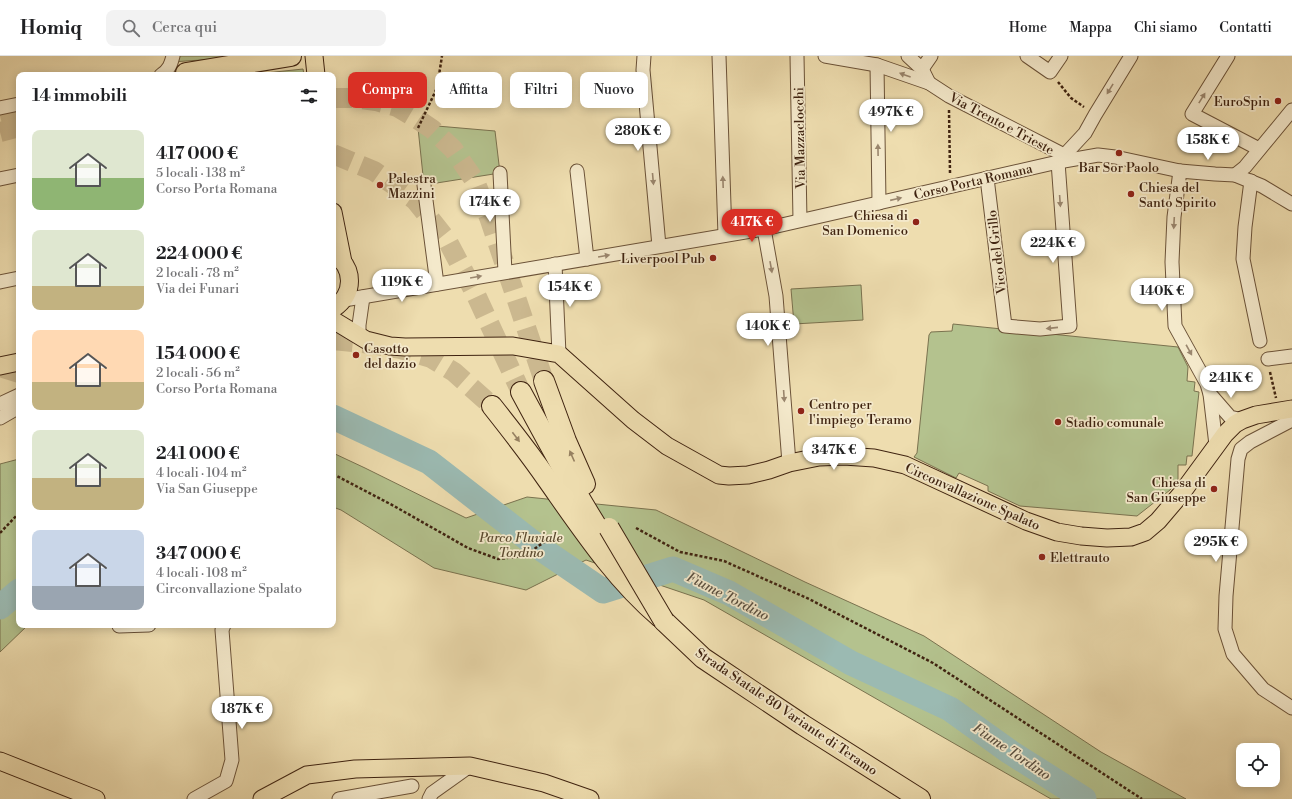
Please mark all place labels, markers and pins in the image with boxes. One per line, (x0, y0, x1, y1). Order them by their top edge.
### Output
place label: EuroSpin (1214, 94, 1270, 110)
marker: EuroSpin (1273, 96, 1283, 106)
pin: 497K € (858, 99, 924, 133)
pin: 280K € (605, 118, 671, 152)
pin: 158K € (1175, 127, 1241, 161)
marker: Bar Sor Paolo (1114, 148, 1124, 158)
place label: Bar Sor Paolo (1078, 160, 1159, 176)
place label: Palestra Mazzini (388, 171, 436, 202)
marker: Palestra Mazzini (375, 180, 385, 190)
place label: Chiesa del Santo Spirito (1139, 180, 1216, 211)
pin: 174K € (457, 189, 523, 223)
marker: Chiesa del Santo Spirito (1126, 189, 1136, 199)
place label: Chiesa di San Domenico (822, 208, 908, 239)
pin: 417K € (719, 209, 785, 243)
marker: Chiesa di San Domenico (911, 217, 921, 227)
pin: 224K € (1020, 230, 1086, 264)
place label: Liverpool Pub (621, 251, 705, 267)
marker: Liverpool Pub (708, 253, 718, 263)
pin: 119K € (369, 269, 435, 303)
pin: 154K € (537, 274, 603, 308)
pin: 140K € (1129, 278, 1195, 312)
pin: 140K € (735, 313, 801, 347)
place label: Casotto del dazio (364, 341, 416, 372)
marker: Casotto del dazio (351, 350, 361, 360)
pin: 241K € (1198, 365, 1264, 399)
place label: Centro per l'impiego Teramo (809, 397, 912, 428)
marker: Centro per l'impiego Teramo (796, 406, 806, 416)
place label: Stadio comunale (1066, 415, 1164, 431)
marker: Stadio comunale (1053, 417, 1063, 427)
pin: 347K € (801, 437, 867, 471)
place label: Chiesa di San Giuseppe (1126, 475, 1206, 506)
marker: Chiesa di San Giuseppe (1209, 484, 1219, 494)
pin: 295K € (1183, 529, 1249, 563)
place label: Elettrauto (1050, 550, 1110, 566)
marker: Elettrauto (1037, 552, 1047, 562)
pin: 187K € (209, 696, 275, 730)

